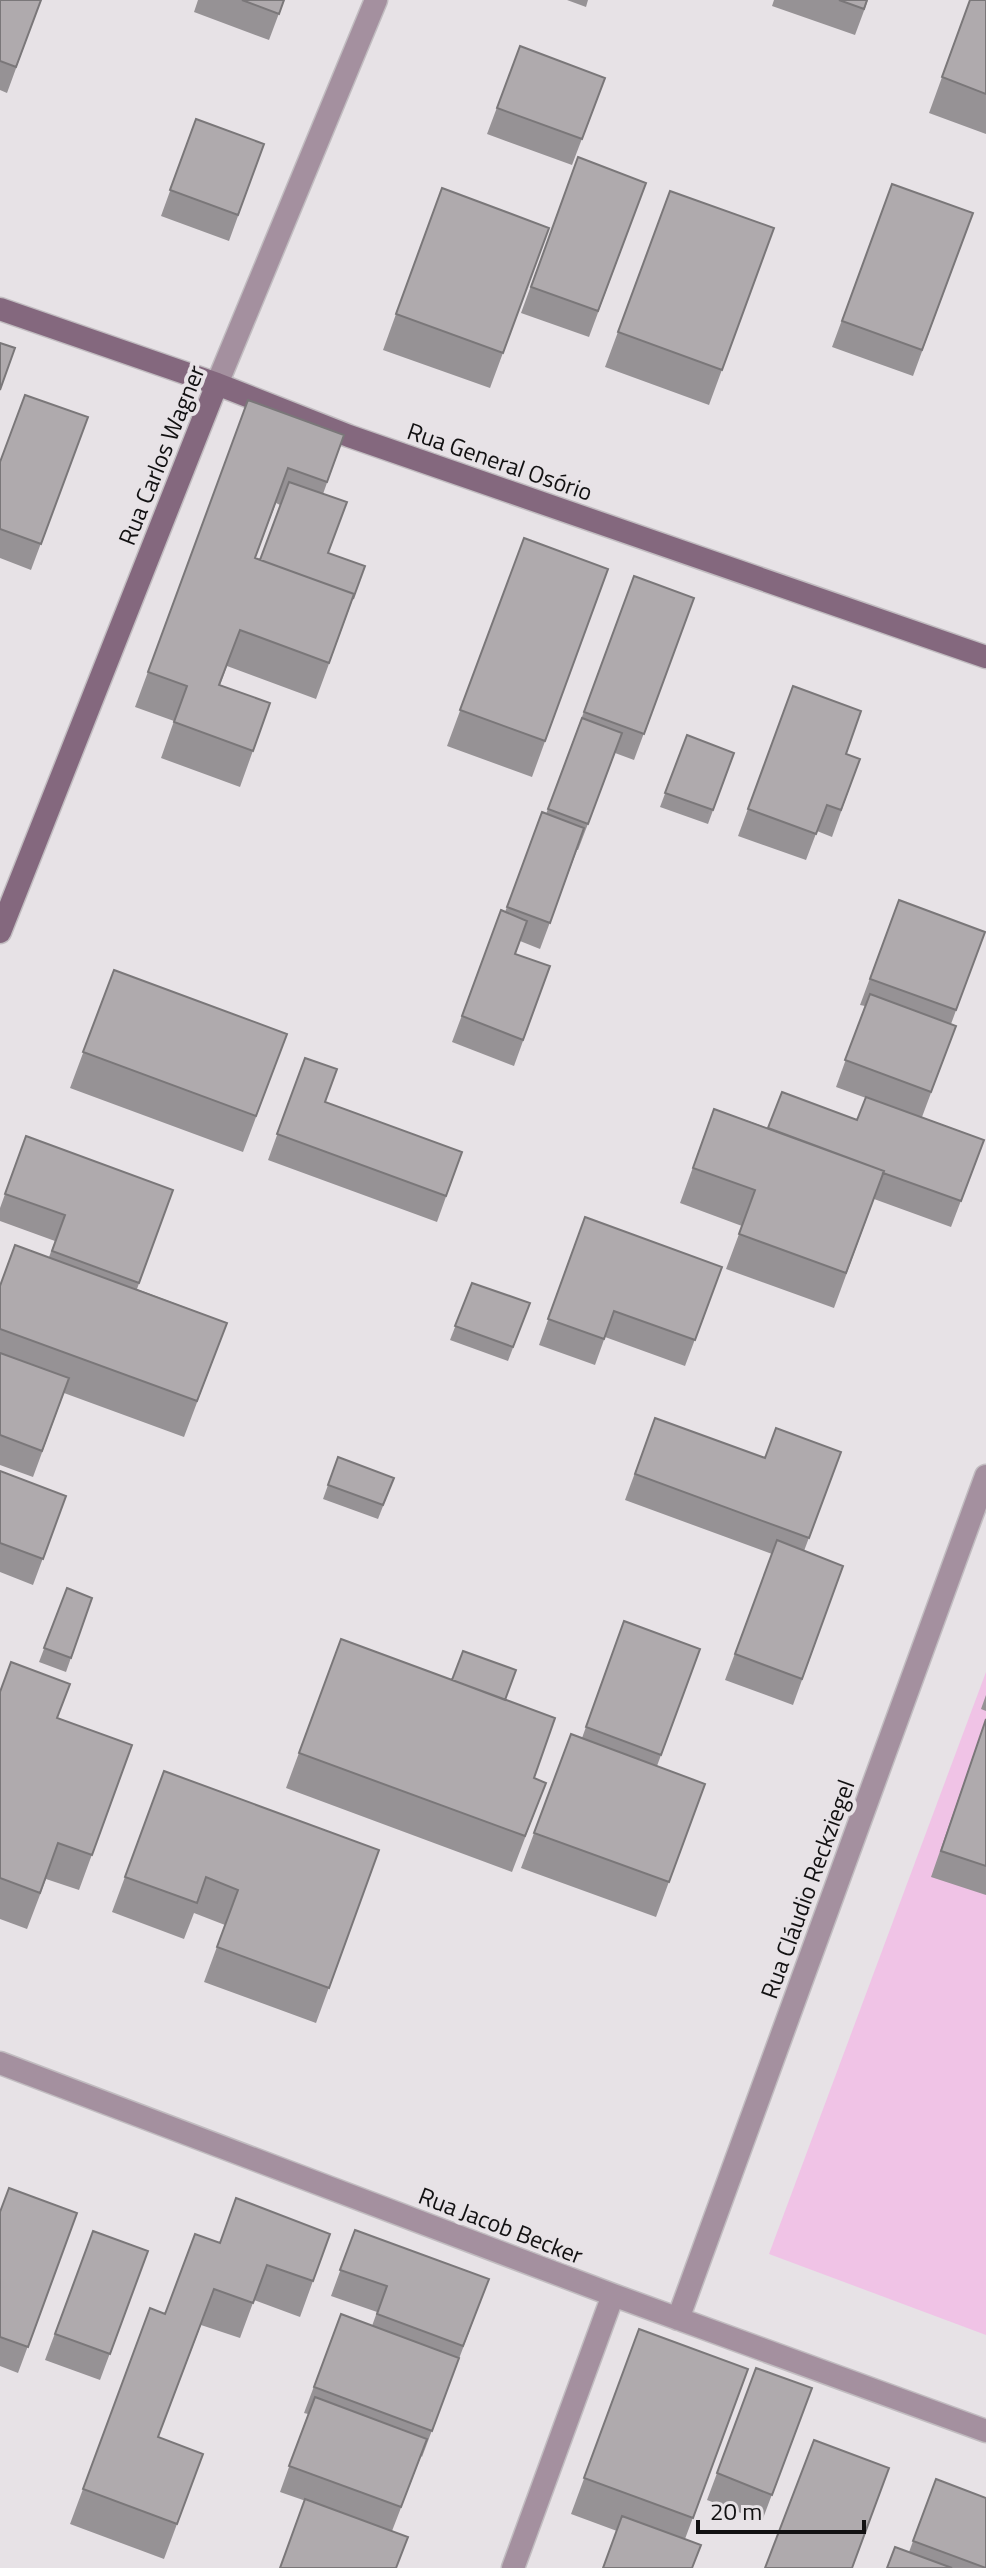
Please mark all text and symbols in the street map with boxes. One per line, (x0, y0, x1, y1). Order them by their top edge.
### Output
street label: Rua Carlos Wagner (108, 360, 214, 550)
street label: Rua General Osório (403, 412, 597, 510)
street label: Rua Cláudio Reckziegel (751, 1774, 863, 2004)
street label: Rua Jacob Becker (414, 2177, 588, 2273)
scale bar (698, 2484, 864, 2534)
text: 20 m (710, 2493, 762, 2529)

